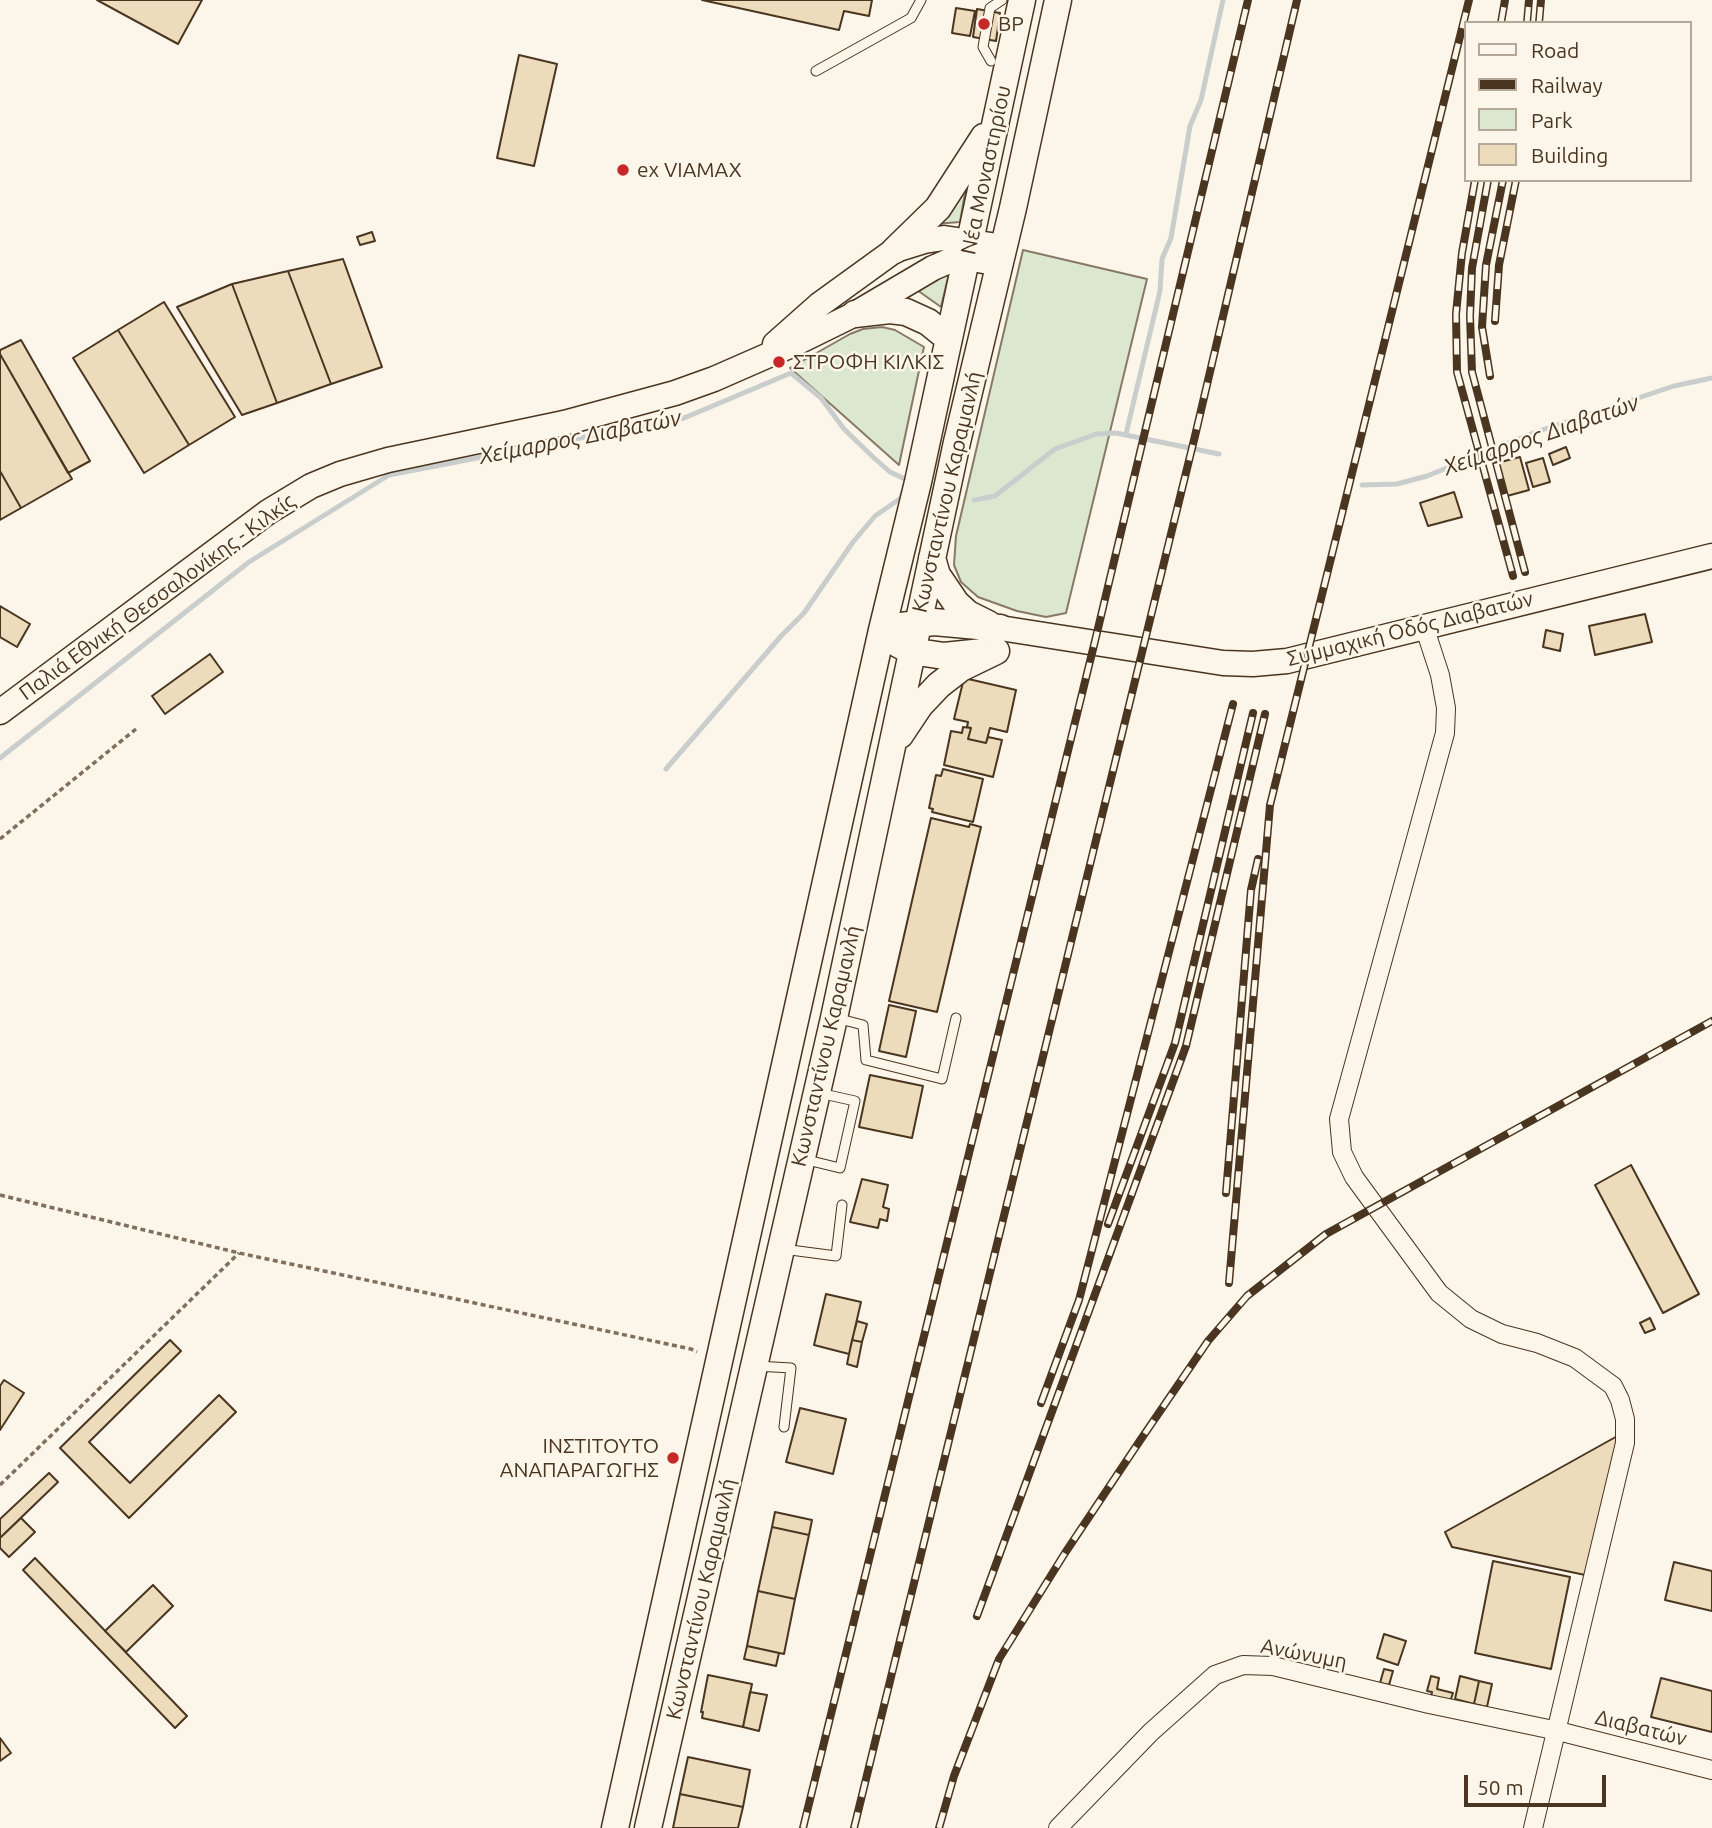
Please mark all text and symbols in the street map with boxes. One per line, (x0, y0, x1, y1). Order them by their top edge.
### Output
place label: BP (998, 11, 1024, 37)
marker: BP (976, 16, 992, 32)
legend (1464, 21, 1691, 182)
text: Road (1531, 38, 1579, 62)
text: Railway (1531, 73, 1603, 97)
street label: Νέα Μοναστηρίου (956, 83, 1016, 257)
text: Park (1531, 108, 1573, 132)
text: Building (1531, 143, 1608, 167)
place label: ex VIAMAX (637, 157, 742, 183)
marker: ex VIAMAX (615, 162, 631, 178)
place label: ΣΤΡΟΦΗ ΚΙΛΚΙΣ (793, 349, 944, 375)
marker: ΣΤΡΟΦΗ ΚΙΛΚΙΣ (771, 354, 787, 370)
street label: Κωνσταντίνου Καραμανλή (907, 369, 987, 615)
water label: Χείμαρρος Διαβατών (1440, 389, 1642, 481)
water label: Χείμαρρος Διαβατών (477, 404, 683, 470)
street label: Παλιά Εθνική Θεσσαλονίκης - Κιλκίς (14, 488, 300, 706)
street label: Συμμαχική Οδός Διαβατών (1284, 586, 1536, 672)
street label: Κωνσταντίνου Καραμανλή (786, 923, 866, 1169)
place label: ΙΝΣΤΙΤΟΥΤΟ ΑΝΑΠΑΡΑΓΩΓΗΣ (500, 1433, 659, 1483)
marker: ΙΝΣΤΙΤΟΥΤΟ ΑΝΑΠΑΡΑΓΩΓΗΣ (665, 1450, 681, 1466)
street label: Κωνσταντίνου Καραμανλή (661, 1476, 741, 1722)
street label: Ανώνυμη (1259, 1633, 1349, 1675)
street label: Διαβατών (1593, 1704, 1689, 1752)
scale bar (1467, 1762, 1609, 1806)
text: 50 m (1477, 1775, 1524, 1799)

